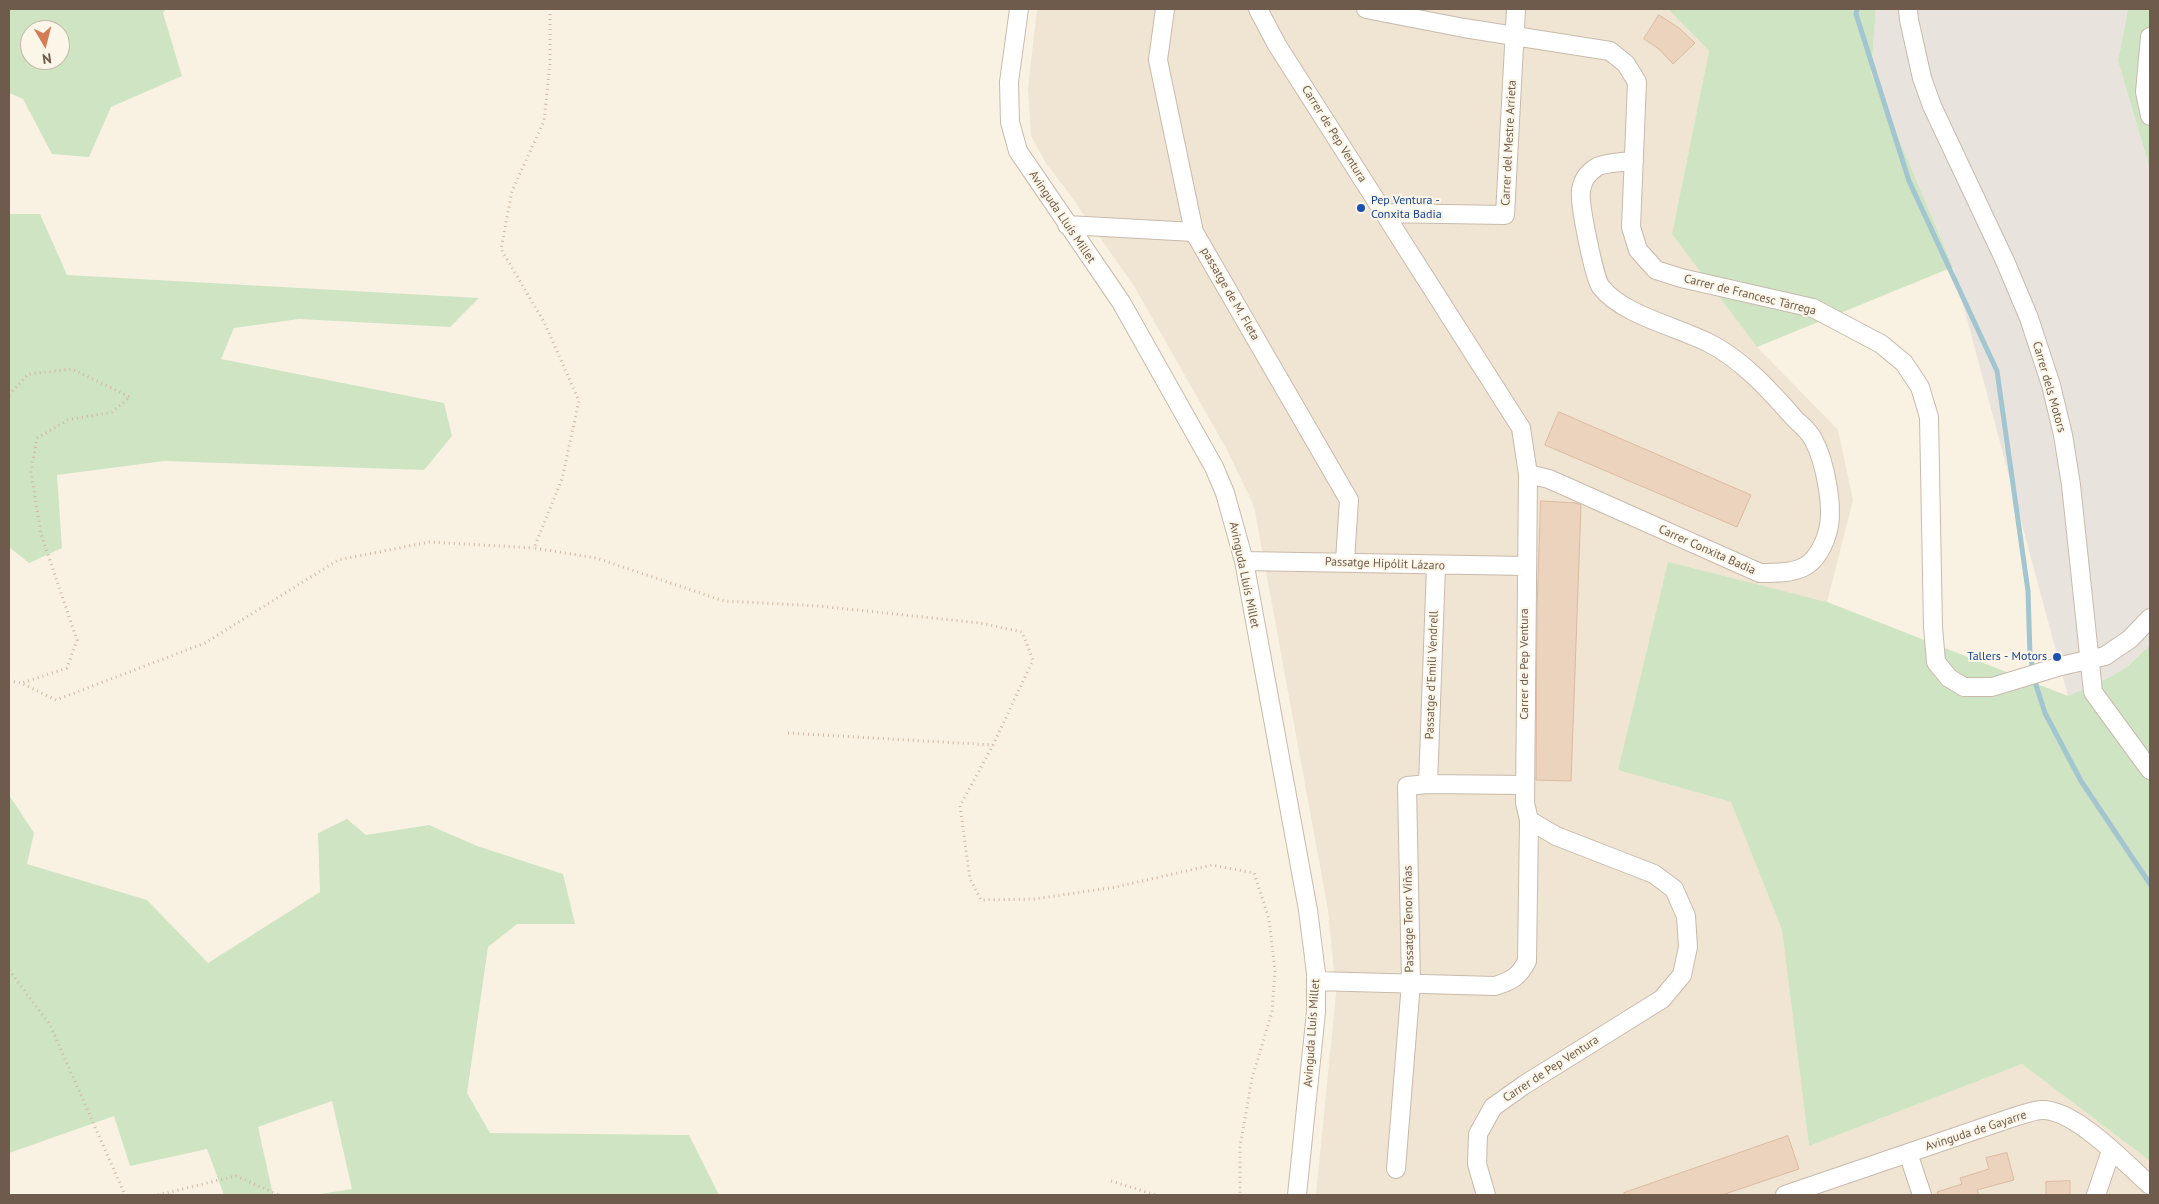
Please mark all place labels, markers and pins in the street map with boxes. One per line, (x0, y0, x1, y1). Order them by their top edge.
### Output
place label: Pep Ventura - Conxita Badia (1371, 194, 1442, 222)
marker: Pep Ventura - Conxita Badia (1355, 202, 1367, 214)
place label: Tallers - Motors (1967, 650, 2047, 664)
marker: Tallers - Motors (2051, 651, 2063, 663)

